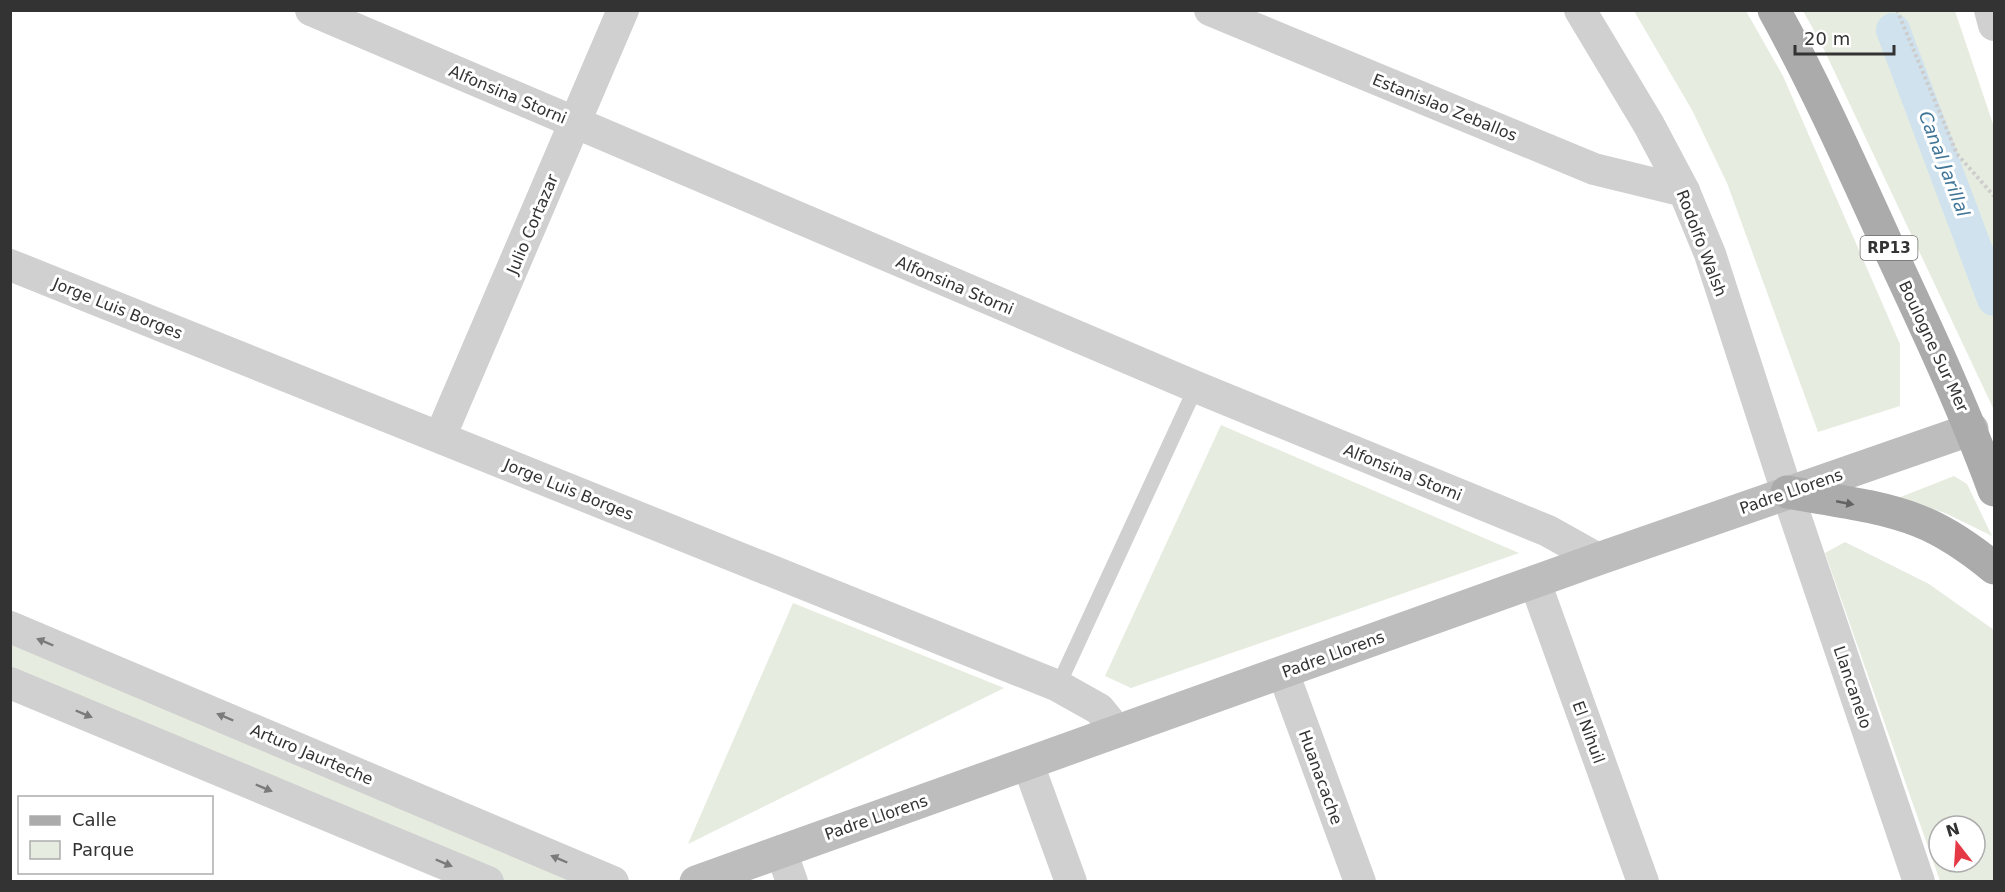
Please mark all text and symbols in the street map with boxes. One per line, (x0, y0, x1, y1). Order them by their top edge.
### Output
scale bar (1795, 18, 1894, 56)
text: 20 m (1804, 28, 1850, 49)
street label: Alfonsina Storni (446, 61, 569, 128)
street label: Estanislao Zeballos (1370, 70, 1520, 145)
water label: Canal Jarillal (1915, 108, 1974, 220)
street label: Julio Cortazar (502, 171, 562, 278)
street label: Rodolfo Walsh (1672, 187, 1731, 299)
road number: RP13 (1860, 236, 1918, 260)
street label: Alfonsina Storni (893, 252, 1016, 319)
street label: Jorge Luis Borges (49, 273, 185, 343)
street label: Boulogne Sur Mer (1895, 278, 1972, 415)
street label: Alfonsina Storni (1341, 440, 1465, 505)
street label: Jorge Luis Borges (500, 454, 636, 524)
street label: Padre Llorens (1737, 465, 1845, 518)
one-way arrow (1835, 499, 1854, 508)
street label: Padre Llorens (1279, 627, 1387, 682)
one-way arrow (36, 636, 54, 646)
street label: Llancanelo (1830, 643, 1876, 731)
street label: El Nihuil (1568, 698, 1609, 766)
one-way arrow (75, 710, 93, 719)
one-way arrow (216, 713, 233, 722)
street label: Arturo Jaurteche (248, 720, 376, 789)
street label: Huanacache (1295, 727, 1346, 827)
one-way arrow (255, 784, 273, 793)
street label: Padre Llorens (822, 791, 930, 844)
legend (18, 796, 213, 874)
text: Calle (72, 809, 117, 830)
north arrow (1927, 814, 1987, 874)
text: N (1944, 819, 1962, 841)
text: Parque (72, 839, 134, 860)
one-way arrow (550, 854, 568, 863)
one-way arrow (435, 859, 453, 868)

